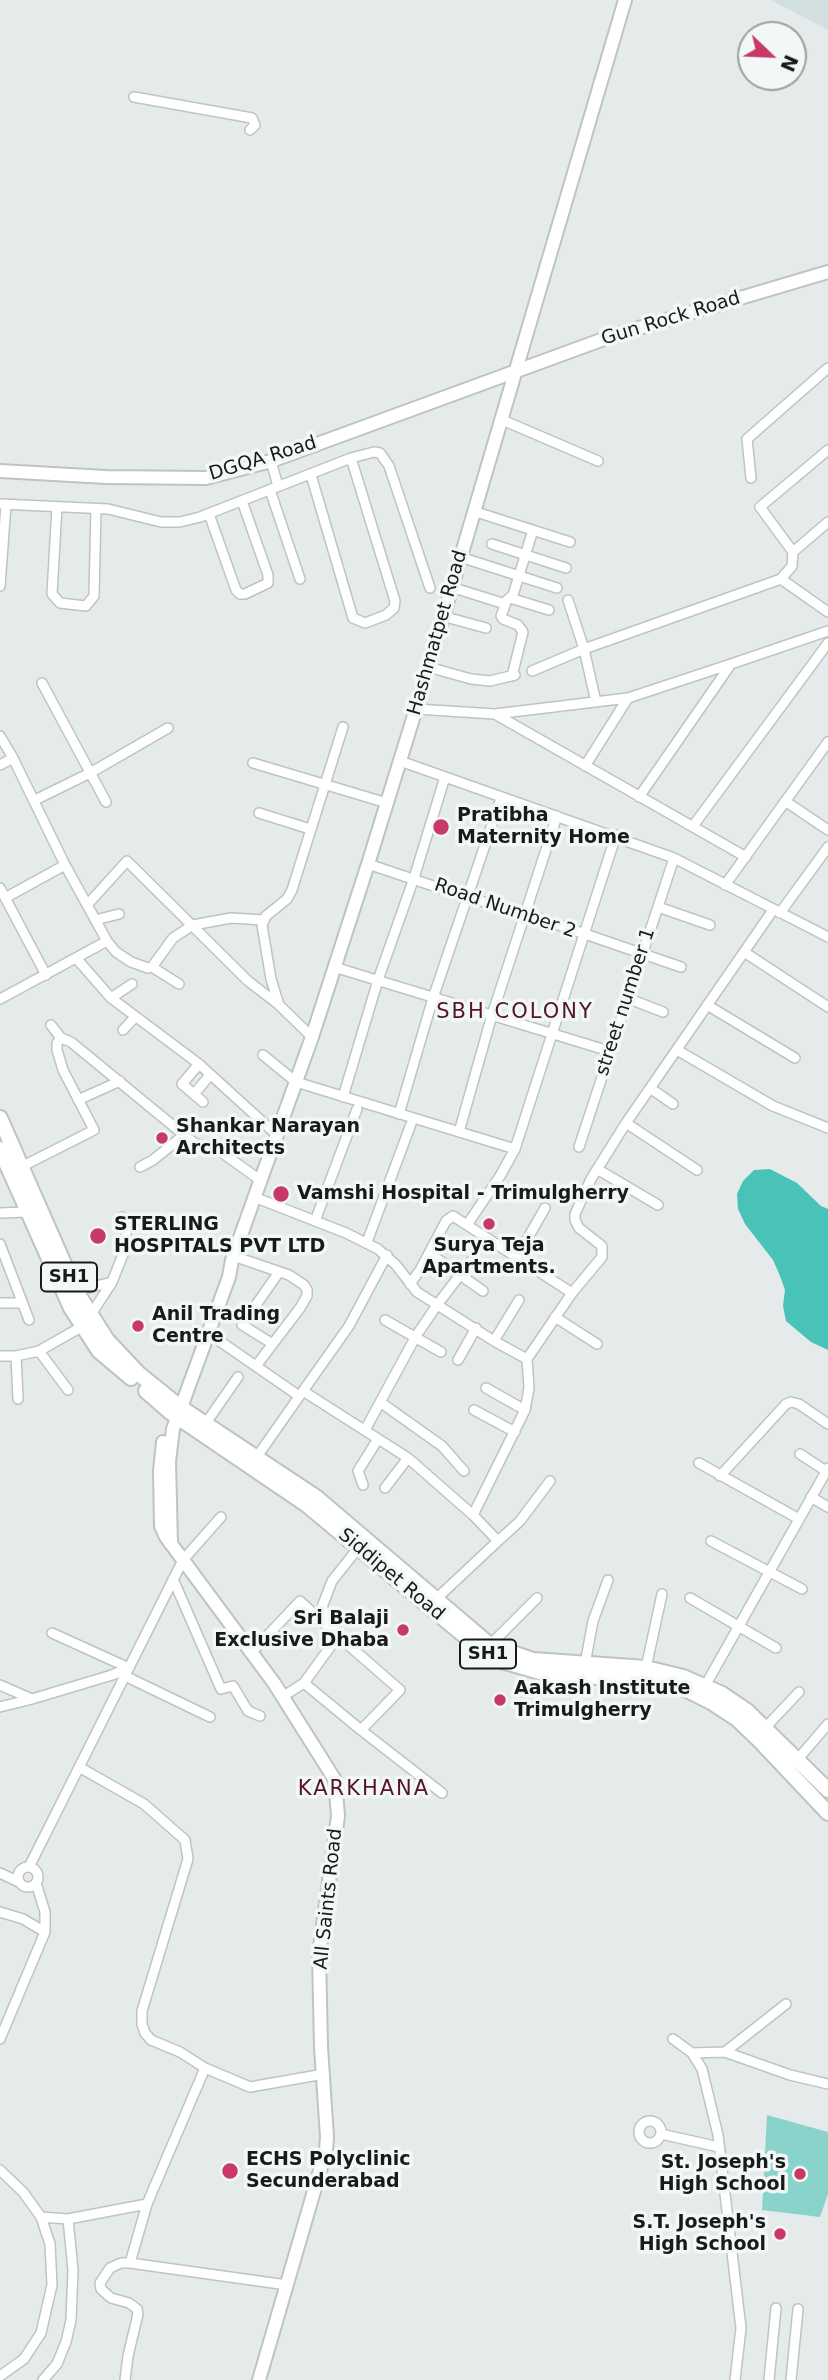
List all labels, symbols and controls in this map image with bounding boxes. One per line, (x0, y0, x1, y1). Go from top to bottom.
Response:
north arrow (737, 21, 807, 91)
text: N (776, 52, 803, 75)
street label: Gun Rock Road (599, 287, 743, 351)
street label: DGQA Road (207, 432, 319, 486)
street label: Hashmatpet Road (404, 548, 472, 718)
place label: Pratibha Maternity Home (457, 805, 630, 849)
marker: Pratibha Maternity Home (431, 817, 451, 837)
street label: Road Number 2 (431, 874, 579, 944)
street label: street number 1 (591, 925, 661, 1079)
district label: SBH COLONY (438, 1000, 592, 1026)
place label: Shankar Narayan Architects (176, 1116, 360, 1160)
marker: Shankar Narayan Architects (154, 1130, 170, 1146)
place label: Vamshi Hospital - Trimulgherry (297, 1183, 629, 1205)
marker: Vamshi Hospital - Trimulgherry (271, 1184, 291, 1204)
place label: STERLING HOSPITALS PVT LTD (114, 1214, 325, 1258)
marker: Surya Teja Apartments. (481, 1216, 497, 1232)
marker: STERLING HOSPITALS PVT LTD (88, 1226, 108, 1246)
place label: Surya Teja Apartments. (422, 1235, 556, 1279)
road number: SH1 (41, 1262, 97, 1292)
place label: Anil Trading Centre (152, 1304, 280, 1348)
marker: Anil Trading Centre (130, 1318, 146, 1334)
street label: Siddipet Road (333, 1524, 449, 1626)
place label: Sri Balaji Exclusive Dhaba (214, 1608, 389, 1652)
marker: Sri Balaji Exclusive Dhaba (395, 1622, 411, 1638)
road number: SH1 (460, 1639, 516, 1668)
place label: Aakash Institute Trimulgherry (514, 1678, 691, 1722)
marker: Aakash Institute Trimulgherry (492, 1692, 508, 1708)
district label: KARKHANA (299, 1777, 429, 1803)
street label: All Saints Road (310, 1827, 348, 1971)
place label: ECHS Polyclinic Secunderabad (246, 2149, 411, 2193)
place label: St. Joseph's High School (659, 2152, 786, 2196)
marker: ECHS Polyclinic Secunderabad (220, 2161, 240, 2181)
marker: St. Joseph's High School (792, 2166, 808, 2182)
place label: S.T. Joseph's High School (633, 2212, 766, 2256)
marker: S.T. Joseph's High School (772, 2226, 788, 2242)

